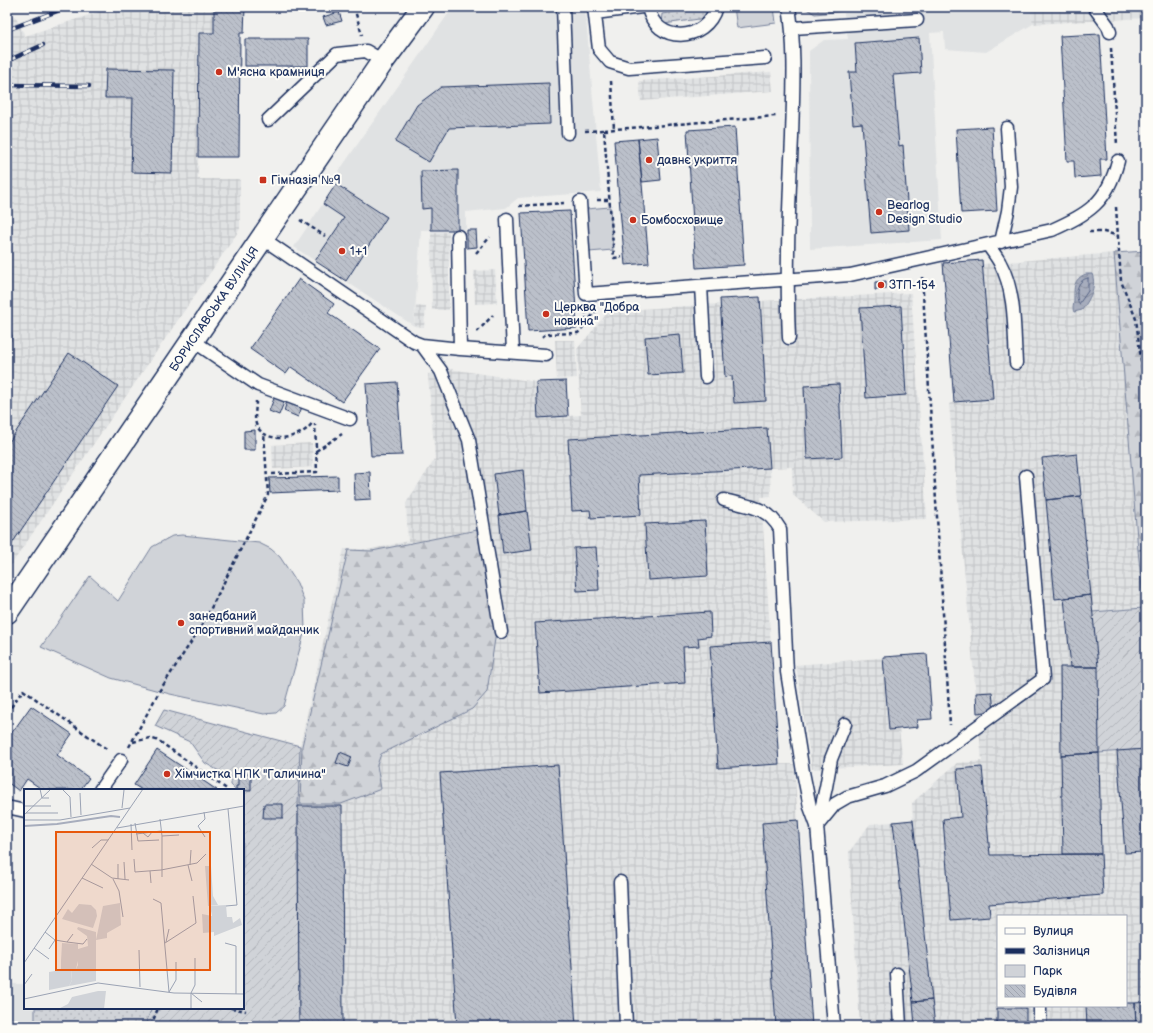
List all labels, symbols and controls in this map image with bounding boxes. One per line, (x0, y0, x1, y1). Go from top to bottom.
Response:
place label: М'ясна крамниця (227, 65, 325, 80)
marker: М'ясна крамниця (214, 67, 224, 77)
place label: давнє укриття (657, 153, 737, 168)
marker: давнє укриття (644, 155, 654, 165)
place label: Гімназія №9 (271, 173, 341, 188)
marker: Гімназія №9 (258, 175, 268, 185)
place label: Bearlog Design Studio (887, 198, 962, 227)
marker: Bearlog Design Studio (874, 207, 884, 217)
place label: Бомбосховище (641, 213, 724, 228)
marker: Бомбосховище (628, 215, 638, 225)
street label: БОРИСЛАВСЬКА ВУЛИЦЯ (166, 243, 262, 374)
place label: 1+1 (350, 244, 367, 259)
marker: 1+1 (337, 246, 347, 256)
place label: ЗТП-154 (889, 278, 936, 293)
marker: ЗТП-154 (876, 280, 886, 290)
place label: Церква "Добра новина" (554, 300, 639, 329)
marker: Церква "Добра новина" (541, 309, 551, 319)
place label: занедбаний спортивний майданчик (189, 609, 320, 638)
marker: занедбаний спортивний майданчик (176, 618, 186, 628)
place label: Хімчистка НПК "Галичина" (175, 767, 326, 782)
marker: Хімчистка НПК "Галичина" (162, 769, 172, 779)
inset map (24, 789, 244, 1009)
legend (997, 915, 1127, 1007)
text: Вулиця (1033, 924, 1074, 939)
text: Залізниця (1033, 944, 1090, 959)
text: Парк (1033, 964, 1063, 979)
text: Будівля (1033, 984, 1077, 999)

